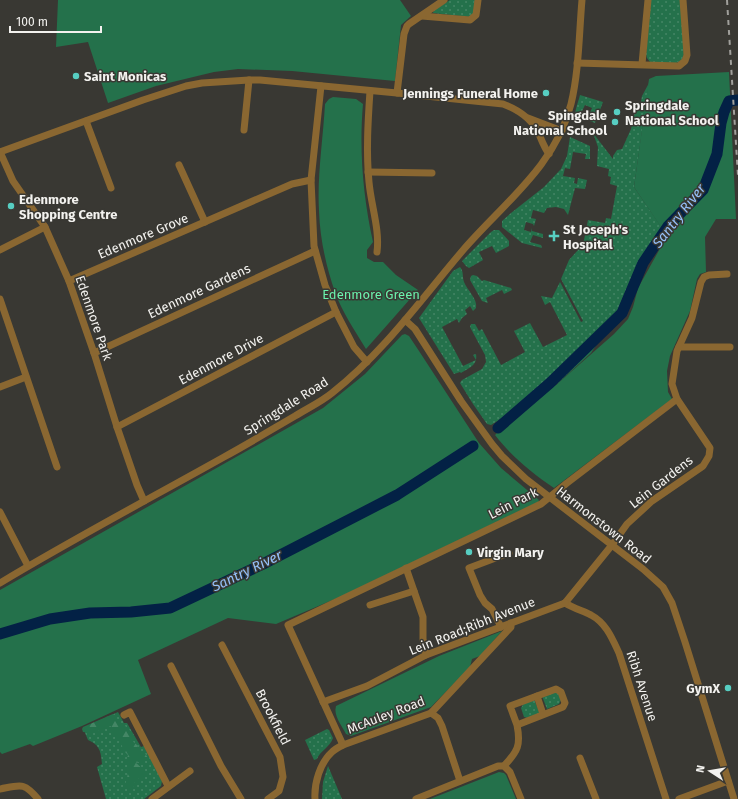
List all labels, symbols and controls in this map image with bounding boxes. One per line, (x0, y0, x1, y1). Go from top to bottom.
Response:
scale bar (10, 8, 101, 34)
text: 100 m (16, 15, 48, 29)
place label: Saint Monicas (84, 69, 167, 84)
marker: Saint Monicas (71, 71, 81, 81)
place label: Jennings Funeral Home (402, 86, 538, 101)
marker: Jennings Funeral Home (541, 88, 551, 98)
place label: Springdale National School (625, 98, 719, 128)
marker: Springdale National School (612, 107, 622, 117)
place label: Spingdale National School (513, 108, 607, 138)
marker: Spingdale National School (610, 117, 620, 127)
water label: Santry River (648, 180, 709, 252)
place label: Edenmore Shopping Centre (19, 192, 117, 222)
marker: Edenmore Shopping Centre (6, 201, 16, 211)
street label: Edenmore Grove (95, 210, 191, 262)
place label: St Joseph's Hospital (563, 222, 629, 252)
marker: St Joseph's Hospital (548, 230, 560, 242)
street label: Edenmore Gardens (145, 261, 253, 321)
street label: Edenmore Park (72, 274, 116, 363)
park label: Edenmore Green (322, 287, 420, 302)
street label: Edenmore Drive (176, 330, 266, 388)
street label: Springdale Road (241, 374, 331, 438)
street label: Lein Gardens (626, 453, 696, 511)
street label: Harmonstown Road (554, 483, 654, 567)
street label: Lein Park (486, 484, 541, 522)
place label: Virgin Mary (476, 545, 544, 560)
water label: Santry River (208, 546, 285, 596)
marker: Virgin Mary (464, 547, 474, 557)
street label: Lein Road;Ribh Avenue (407, 594, 537, 658)
street label: Ribh Avenue (624, 649, 660, 723)
place label: GymX (686, 681, 720, 696)
marker: GymX (723, 683, 733, 693)
street label: Brookfield (253, 687, 293, 747)
street label: McAuley Road (345, 693, 427, 737)
north arrow (690, 751, 730, 791)
text: N (694, 764, 708, 774)

